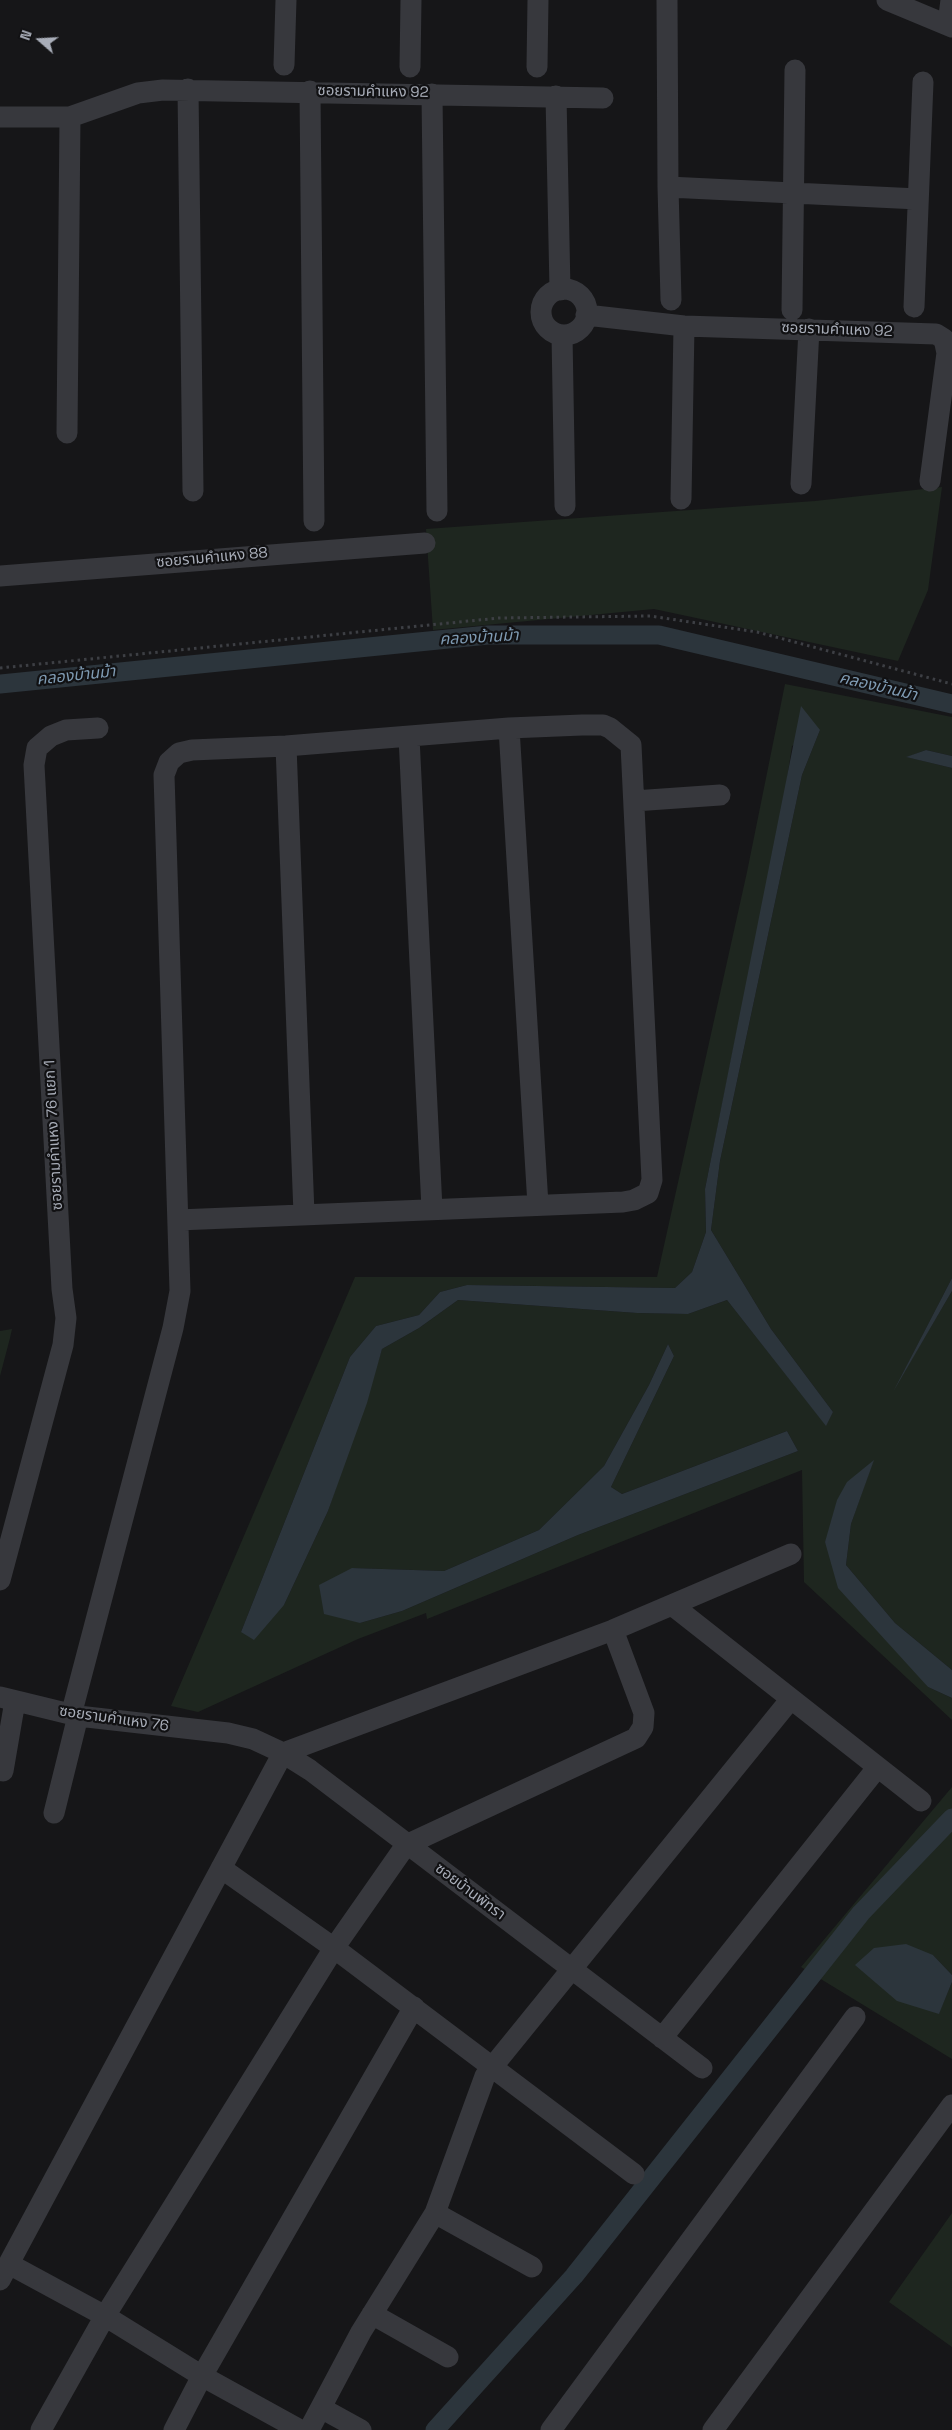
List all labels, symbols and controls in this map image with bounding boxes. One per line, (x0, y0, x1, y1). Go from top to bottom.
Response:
north arrow (15, 15, 65, 65)
text: N (16, 28, 36, 42)
street label: ซอยรามคําแหง 92 (317, 82, 429, 102)
street label: ซอยรามคําแหง 92 (781, 319, 893, 341)
street label: ซอยรามคำแหง 88 (156, 544, 268, 572)
water label: คลองบ้านม้า (439, 626, 519, 650)
water label: คลองบ้านม้า (36, 662, 116, 690)
water label: คลองบ้านม้า (837, 669, 919, 705)
street label: ซอยรามคำแหง 76 แยก 1 (41, 1059, 67, 1211)
street label: ซอยรามคำแหง 76 (58, 1702, 170, 1736)
street label: ซอยบ้านพัทรา (431, 1860, 509, 1924)

